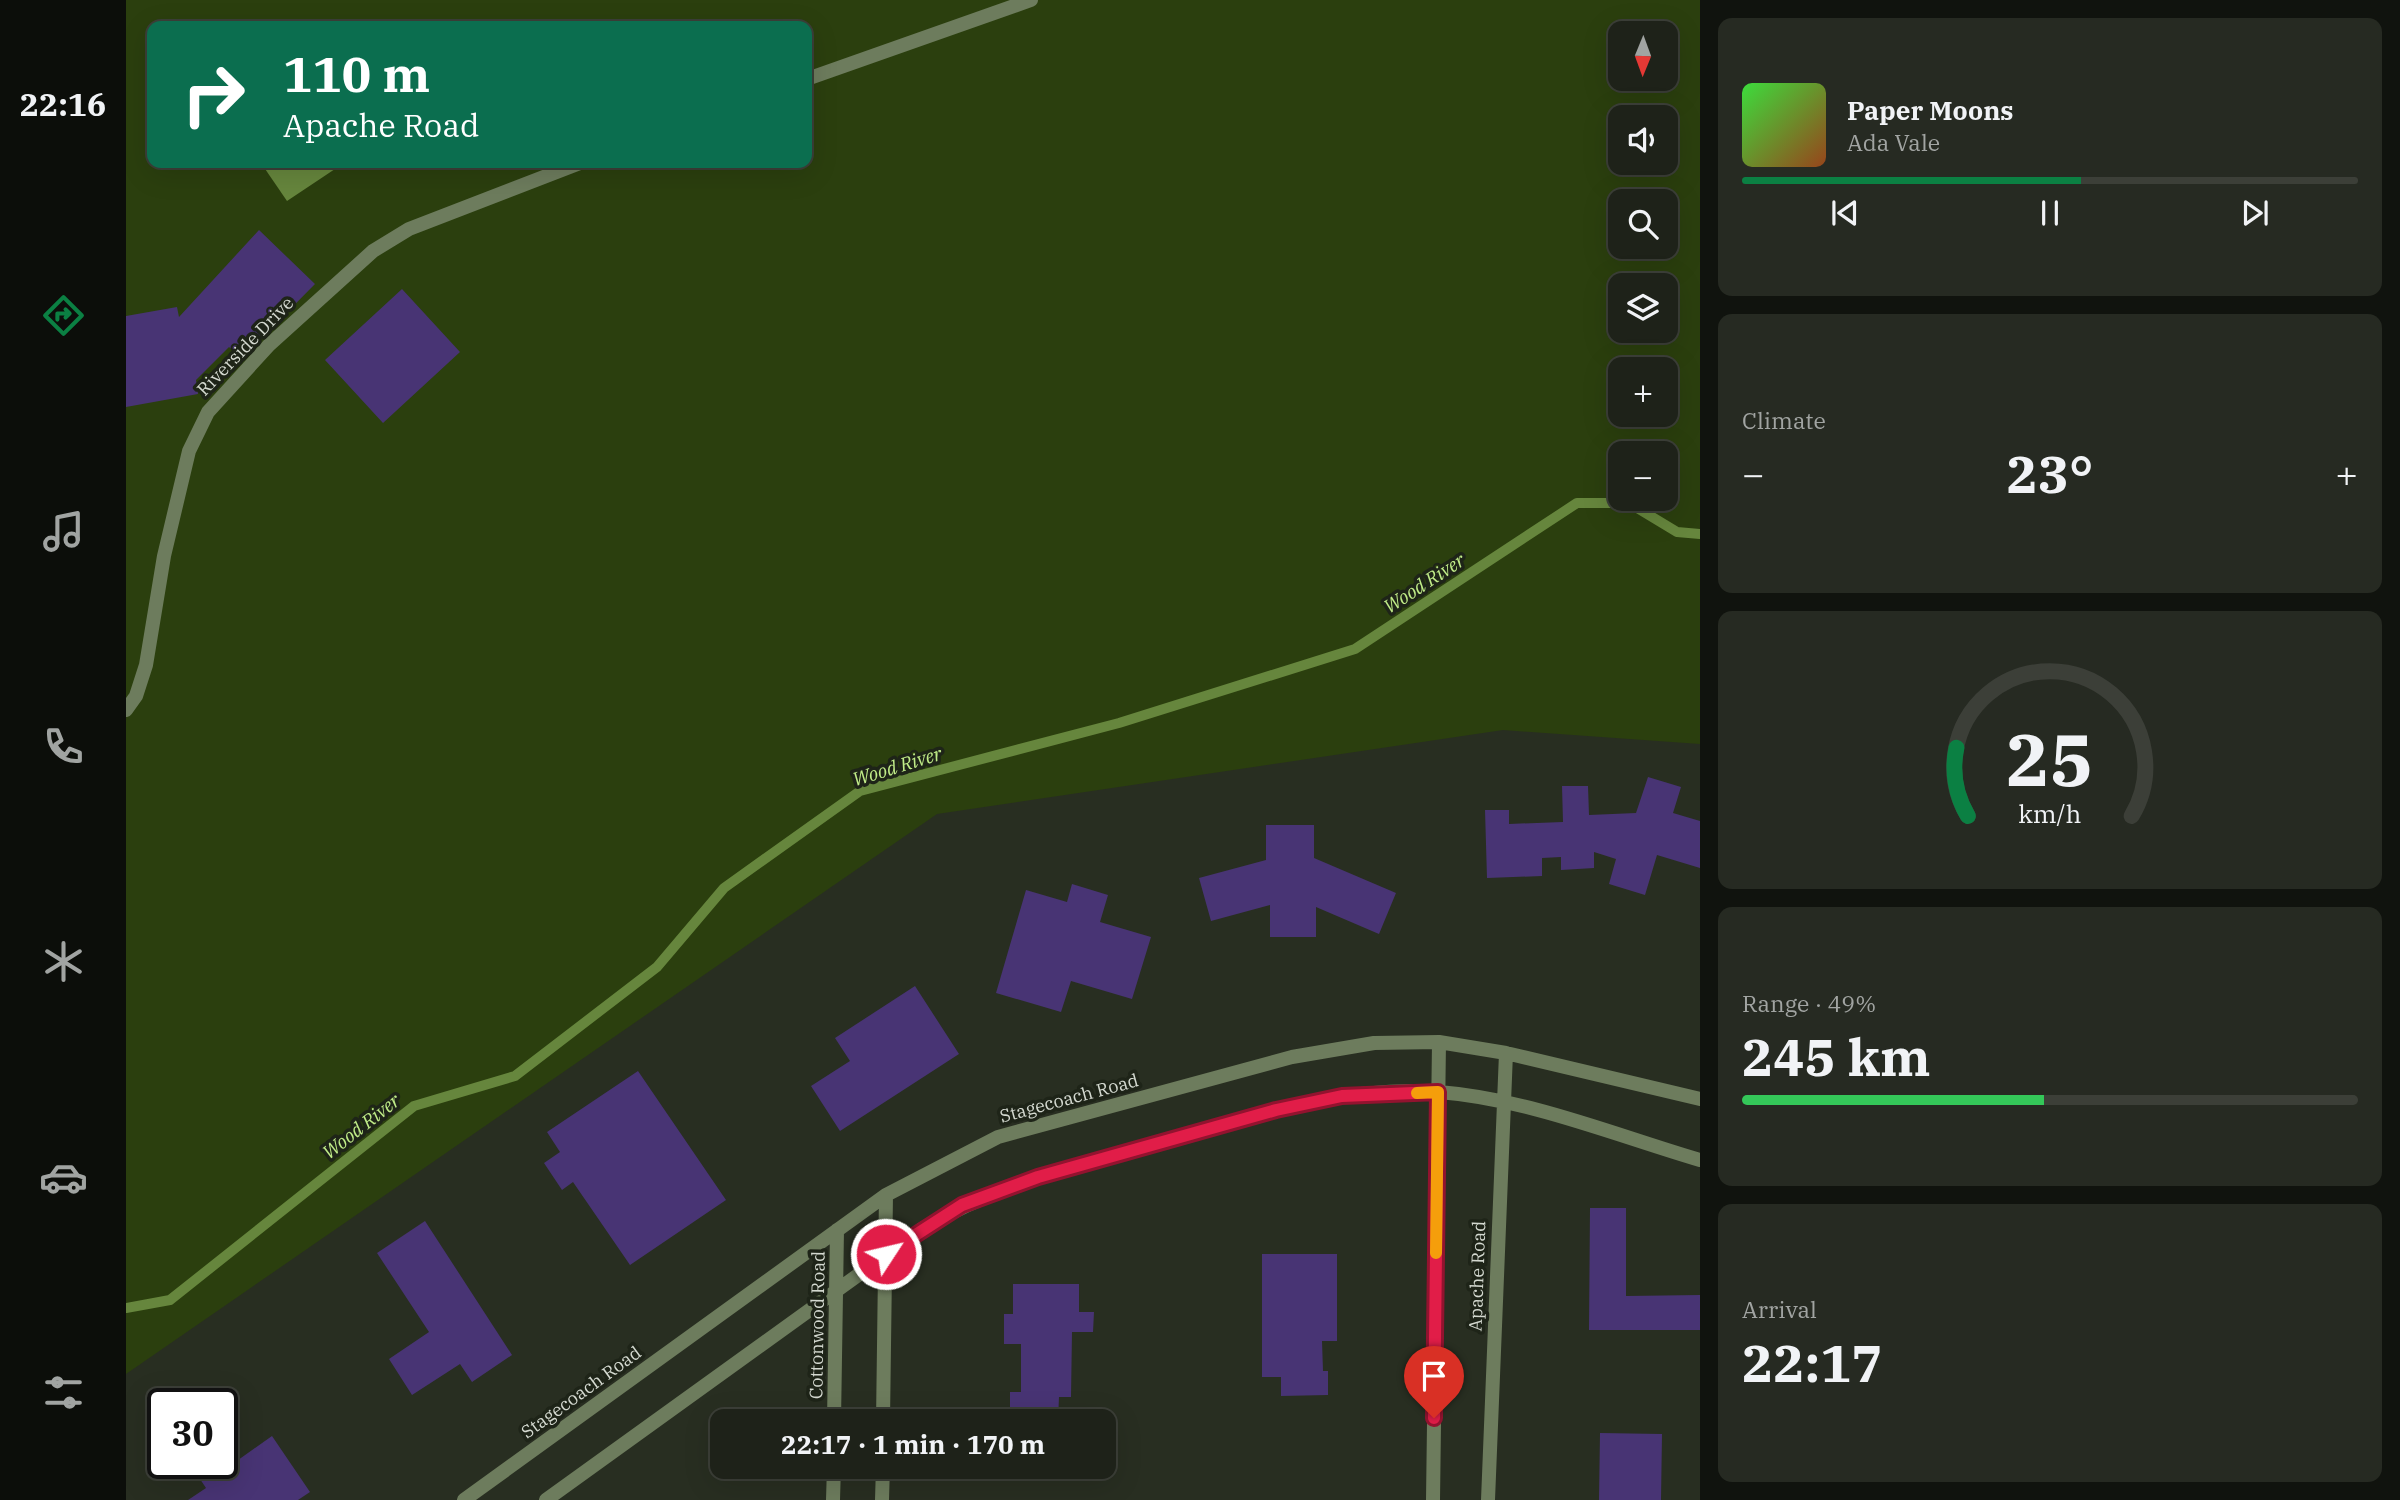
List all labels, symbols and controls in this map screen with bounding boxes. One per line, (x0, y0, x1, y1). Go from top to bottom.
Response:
north arrow (1608, 21, 1678, 91)
map controls (1608, 21, 1678, 511)
text: 110 m (283, 42, 430, 105)
icon: right (168, 49, 259, 140)
text: 22:16 (20, 83, 106, 125)
text: Paper Moons (1847, 93, 2014, 127)
text: Apache Road (283, 104, 479, 146)
button: sound (1608, 105, 1678, 175)
text: Ada Vale (1847, 127, 1940, 157)
button: search (1608, 189, 1678, 259)
icon: previous (1826, 194, 1864, 232)
icon: pause (2031, 194, 2069, 232)
icon: next (2236, 194, 2274, 232)
button: layers (1608, 273, 1678, 343)
icon: directions (39, 291, 88, 340)
street label: Riverside Drive (192, 291, 298, 401)
button: + (1608, 357, 1678, 427)
text: Climate (1742, 405, 1826, 435)
text: 23° (2007, 440, 2093, 507)
button: − (1608, 441, 1678, 511)
text: − (1742, 449, 1765, 498)
text: + (2335, 449, 2358, 498)
icon: music (39, 507, 88, 556)
water label: Wood River (1379, 547, 1470, 618)
text: 25 (2006, 711, 2094, 806)
icon: phone (39, 722, 88, 771)
water label: Wood River (849, 741, 945, 791)
text: km/h (2018, 797, 2082, 830)
icon: climate (39, 937, 88, 986)
text: Range · 49% (1742, 988, 1876, 1018)
text: 245 km (1742, 1023, 1931, 1090)
street label: Stagecoach Road (997, 1068, 1141, 1128)
water label: Wood River (317, 1088, 405, 1164)
icon: car (39, 1153, 88, 1202)
position arrow (849, 1217, 923, 1291)
street label: Apache Road (1464, 1220, 1490, 1332)
street label: Cottonwood Road (804, 1251, 830, 1399)
text: Arrival (1742, 1294, 1817, 1324)
text: 22:17 (1742, 1329, 1883, 1396)
street label: Stagecoach Road (516, 1341, 646, 1443)
pin (1404, 1346, 1464, 1418)
icon: arrive (1415, 1357, 1453, 1395)
icon: filters (39, 1368, 88, 1417)
speed limit sign: 30 (147, 1388, 238, 1479)
text: 22:17 · 1 min · 170 m (781, 1427, 1045, 1461)

